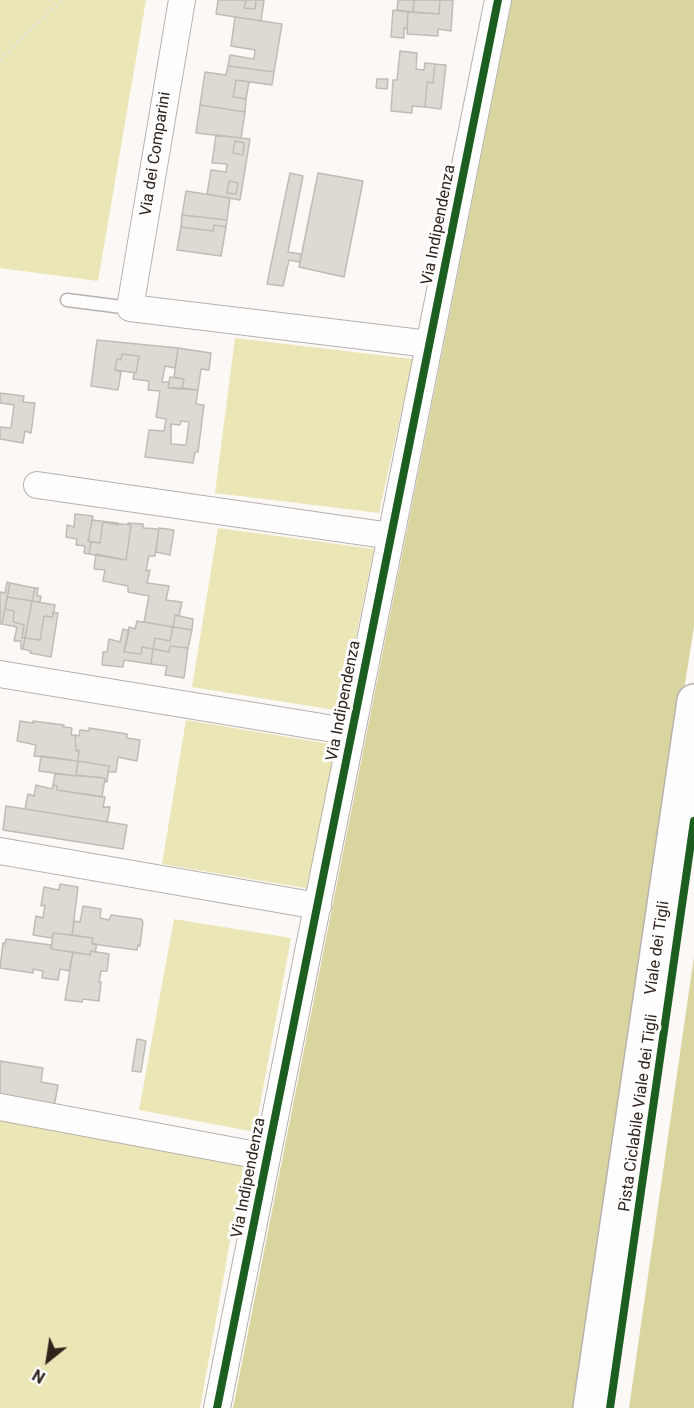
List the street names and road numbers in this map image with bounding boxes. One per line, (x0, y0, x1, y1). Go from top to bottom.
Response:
street label: Via dei Comparini (137, 91, 175, 217)
street label: Via Indipendenza (418, 163, 460, 287)
street label: Via Indipendenza (323, 639, 365, 763)
street label: Viale dei Tigli (642, 900, 674, 996)
street label: Pista Ciclabile Viale dei Tigli (616, 1013, 662, 1213)
street label: Via Indipendenza (228, 1116, 270, 1240)

